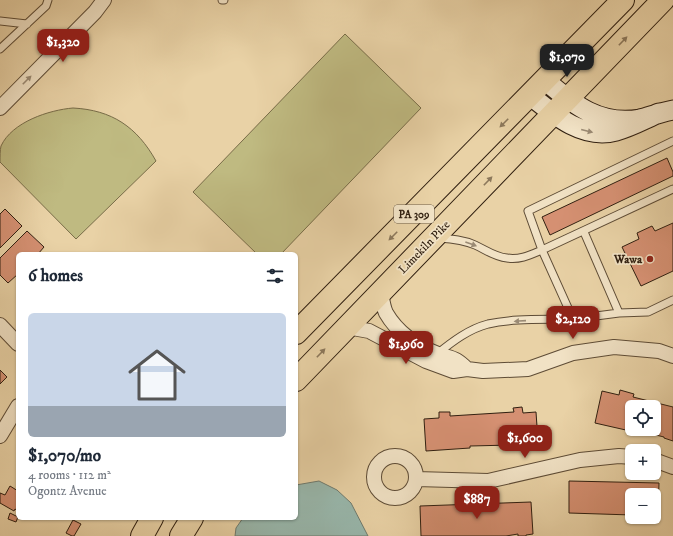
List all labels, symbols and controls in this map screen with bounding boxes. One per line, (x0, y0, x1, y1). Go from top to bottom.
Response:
pin: $1,320 (30, 29, 96, 63)
text: $1,320 (46, 34, 80, 50)
one-way arrow (619, 36, 628, 46)
pin: $1,070 (534, 44, 600, 78)
text: $1,070 (549, 49, 585, 65)
one-way arrow (22, 75, 32, 85)
one-way arrow (499, 118, 509, 128)
one-way arrow (581, 128, 593, 134)
one-way arrow (483, 176, 492, 185)
road number: PA 309 (394, 205, 434, 223)
street label: Limekiln Pike (395, 218, 453, 277)
one-way arrow (388, 231, 397, 241)
one-way arrow (466, 241, 478, 247)
place label: Wawa (613, 252, 643, 267)
marker: Wawa (645, 254, 655, 264)
text: 6 homes (28, 265, 83, 287)
icon: filters (264, 265, 286, 287)
pin: $2,120 (540, 306, 606, 340)
text: $2,120 (555, 311, 591, 327)
one-way arrow (514, 318, 526, 325)
pin: $1,960 (373, 331, 439, 365)
text: $1,960 (388, 336, 424, 352)
icon: home (121, 339, 193, 411)
one-way arrow (316, 348, 326, 358)
map controls (625, 400, 661, 524)
button: locate (625, 400, 661, 436)
pin: $1,600 (492, 425, 558, 459)
text: $1,600 (507, 430, 543, 446)
button: + (625, 444, 661, 480)
text: $1,070/mo (28, 445, 101, 467)
text: 4 rooms · 112 m² (28, 467, 111, 483)
text: Ogontz Avenue (28, 483, 107, 499)
pin: $887 (453, 486, 501, 520)
button: − (625, 488, 661, 524)
text: $887 (464, 491, 490, 507)

